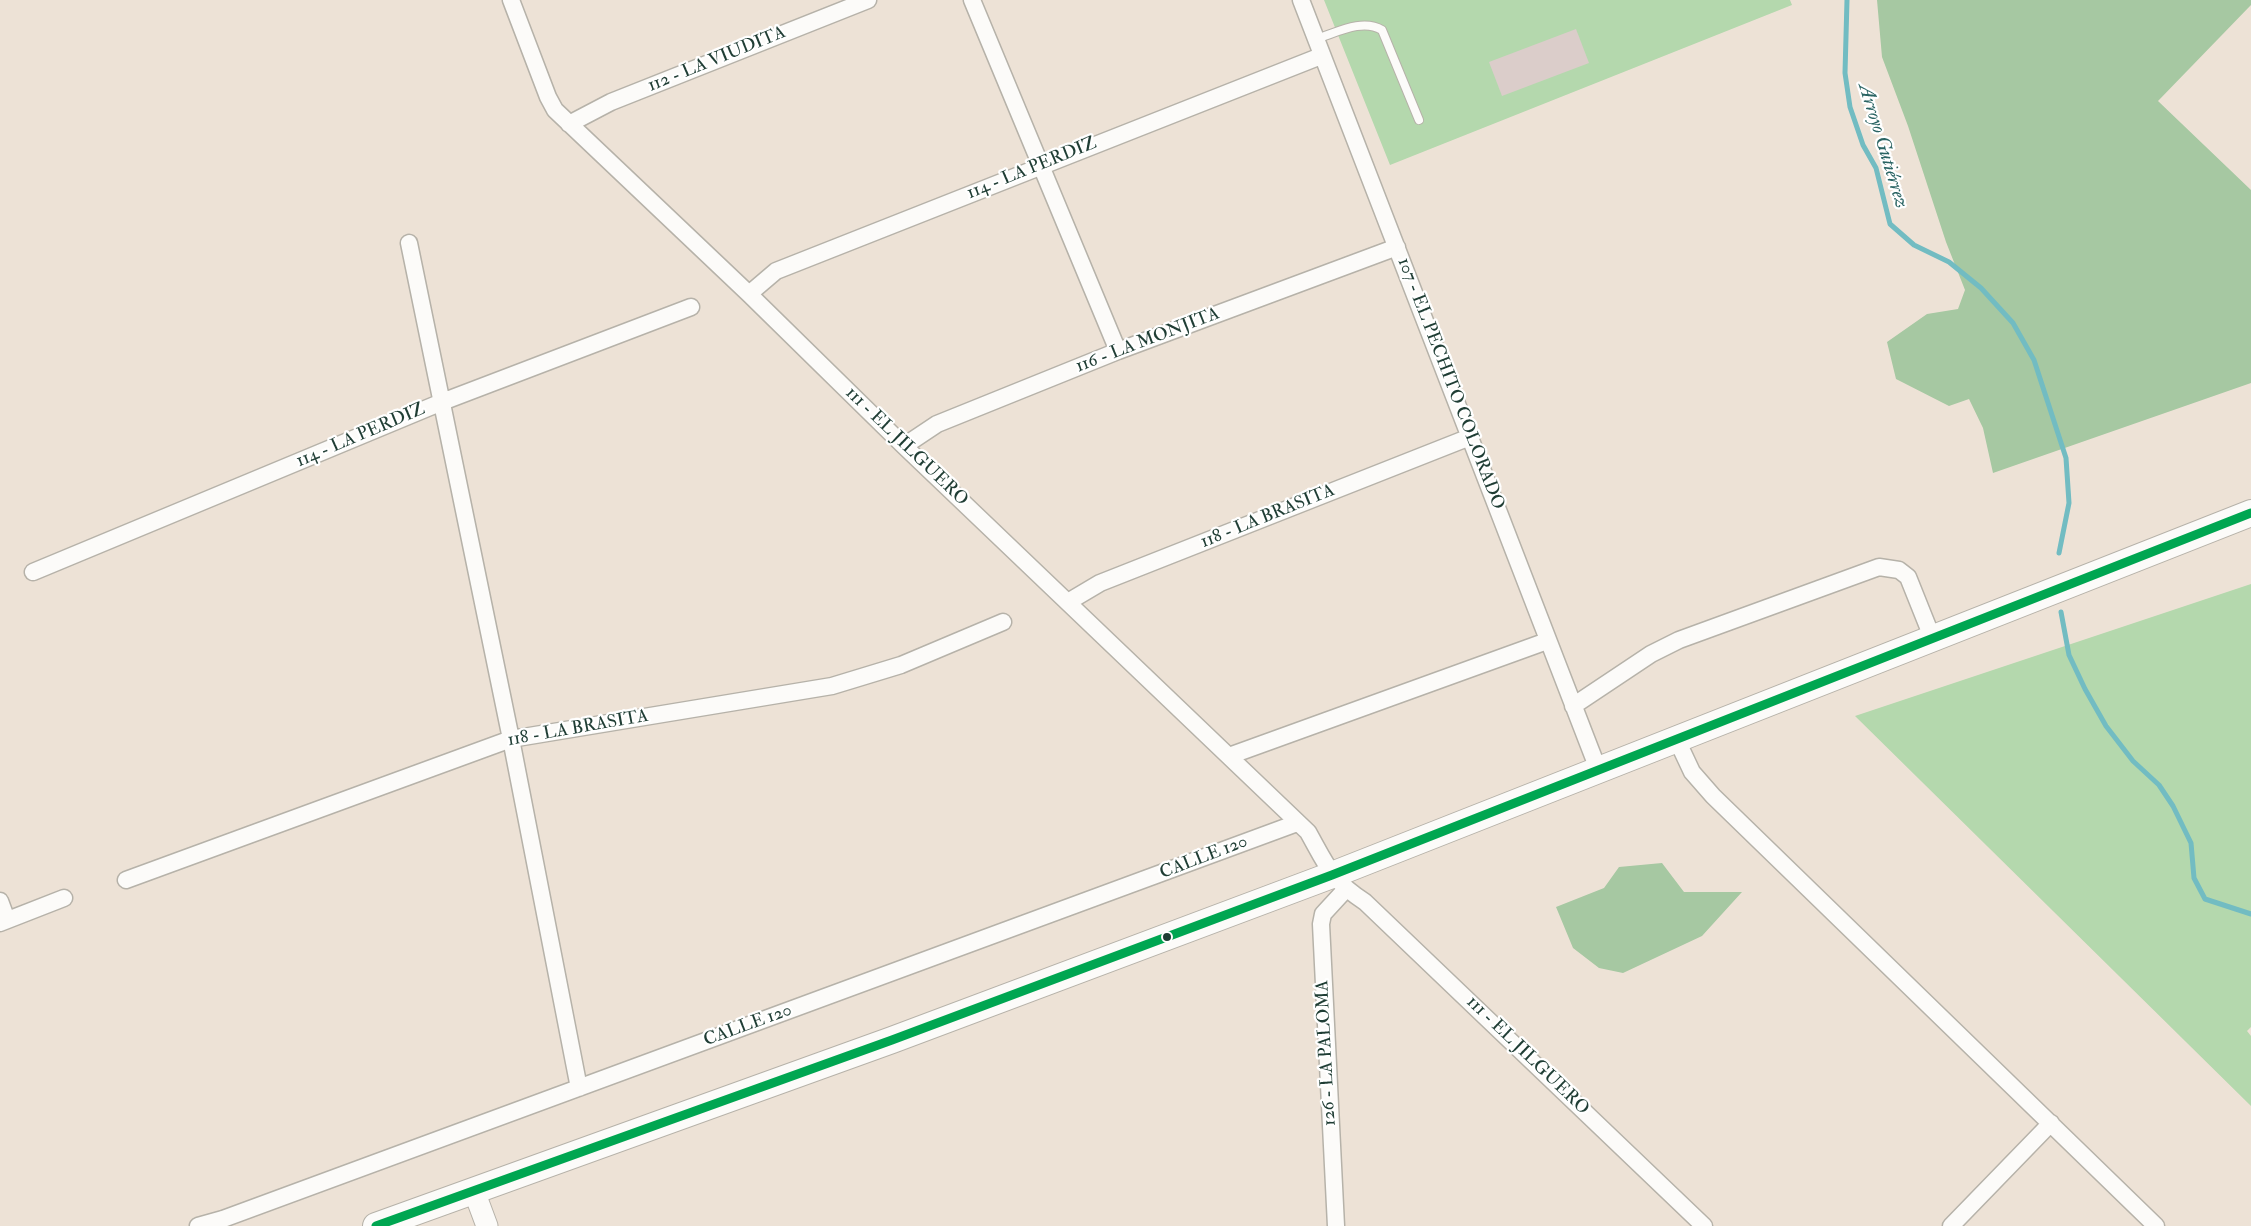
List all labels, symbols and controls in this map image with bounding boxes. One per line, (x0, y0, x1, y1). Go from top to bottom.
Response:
street label: 112 - LA VIUDITA (645, 22, 789, 98)
water label: Arroyo Gutiérrez (1852, 81, 1912, 211)
street label: 114 - LA PERDIZ (964, 133, 1100, 205)
street label: 107 - EL PECHITO COLORADO (1392, 255, 1508, 513)
street label: 116 - LA MONJITA (1073, 304, 1223, 378)
street label: 111 - EL JILGUERO (840, 383, 972, 511)
street label: 114 - LA PERDIZ (293, 399, 429, 473)
street label: 118 - LA BRASITA (1198, 480, 1338, 554)
street label: 118 - LA BRASITA (506, 706, 650, 752)
street label: CALLE 120 (1157, 831, 1251, 885)
unlabelled marker (1161, 931, 1173, 943)
street label: 126 - LA PALOMA (1312, 979, 1342, 1127)
street label: 111 - EL JILGUERO (1461, 992, 1593, 1120)
street label: CALLE 120 (701, 1000, 795, 1052)

